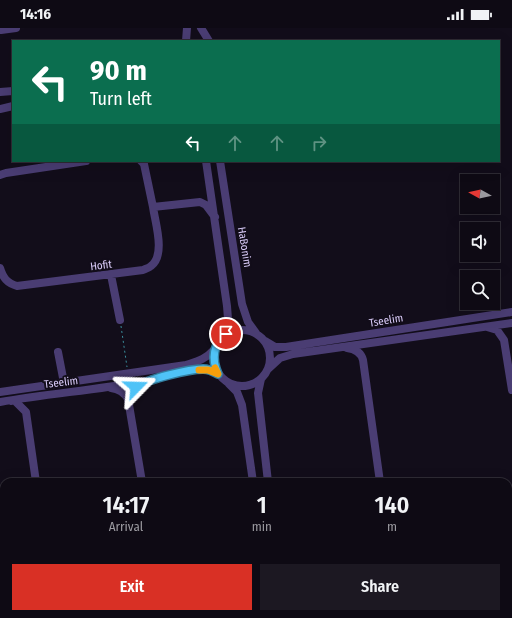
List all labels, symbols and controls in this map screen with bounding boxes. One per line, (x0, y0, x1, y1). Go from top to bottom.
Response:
text: 14:16 (20, 5, 51, 23)
text: 90 m (90, 54, 147, 87)
icon: left (24, 56, 76, 108)
text: Turn left (90, 88, 152, 110)
icon: left (182, 132, 204, 154)
icon: ahead (224, 132, 246, 154)
icon: ahead (266, 132, 288, 154)
icon: right (308, 132, 330, 154)
north arrow (460, 174, 500, 214)
map controls (460, 174, 500, 310)
button: sound (460, 222, 500, 262)
street label: HaBonim (235, 226, 254, 268)
street label: Hofit (89, 258, 113, 273)
button: search (460, 270, 500, 310)
street label: Tseelim (368, 311, 404, 330)
pin (209, 317, 243, 351)
icon: arrive (215, 323, 237, 345)
position arrow (115, 366, 157, 408)
street label: Tseelim (43, 374, 79, 391)
text: 14:17 (102, 491, 149, 519)
text: 1 (257, 491, 267, 519)
text: 140 (374, 491, 410, 519)
text: Arrival (109, 519, 143, 534)
text: min (252, 519, 272, 534)
text: m (387, 519, 397, 534)
button: Exit (12, 564, 252, 610)
button: Share (260, 564, 500, 610)

